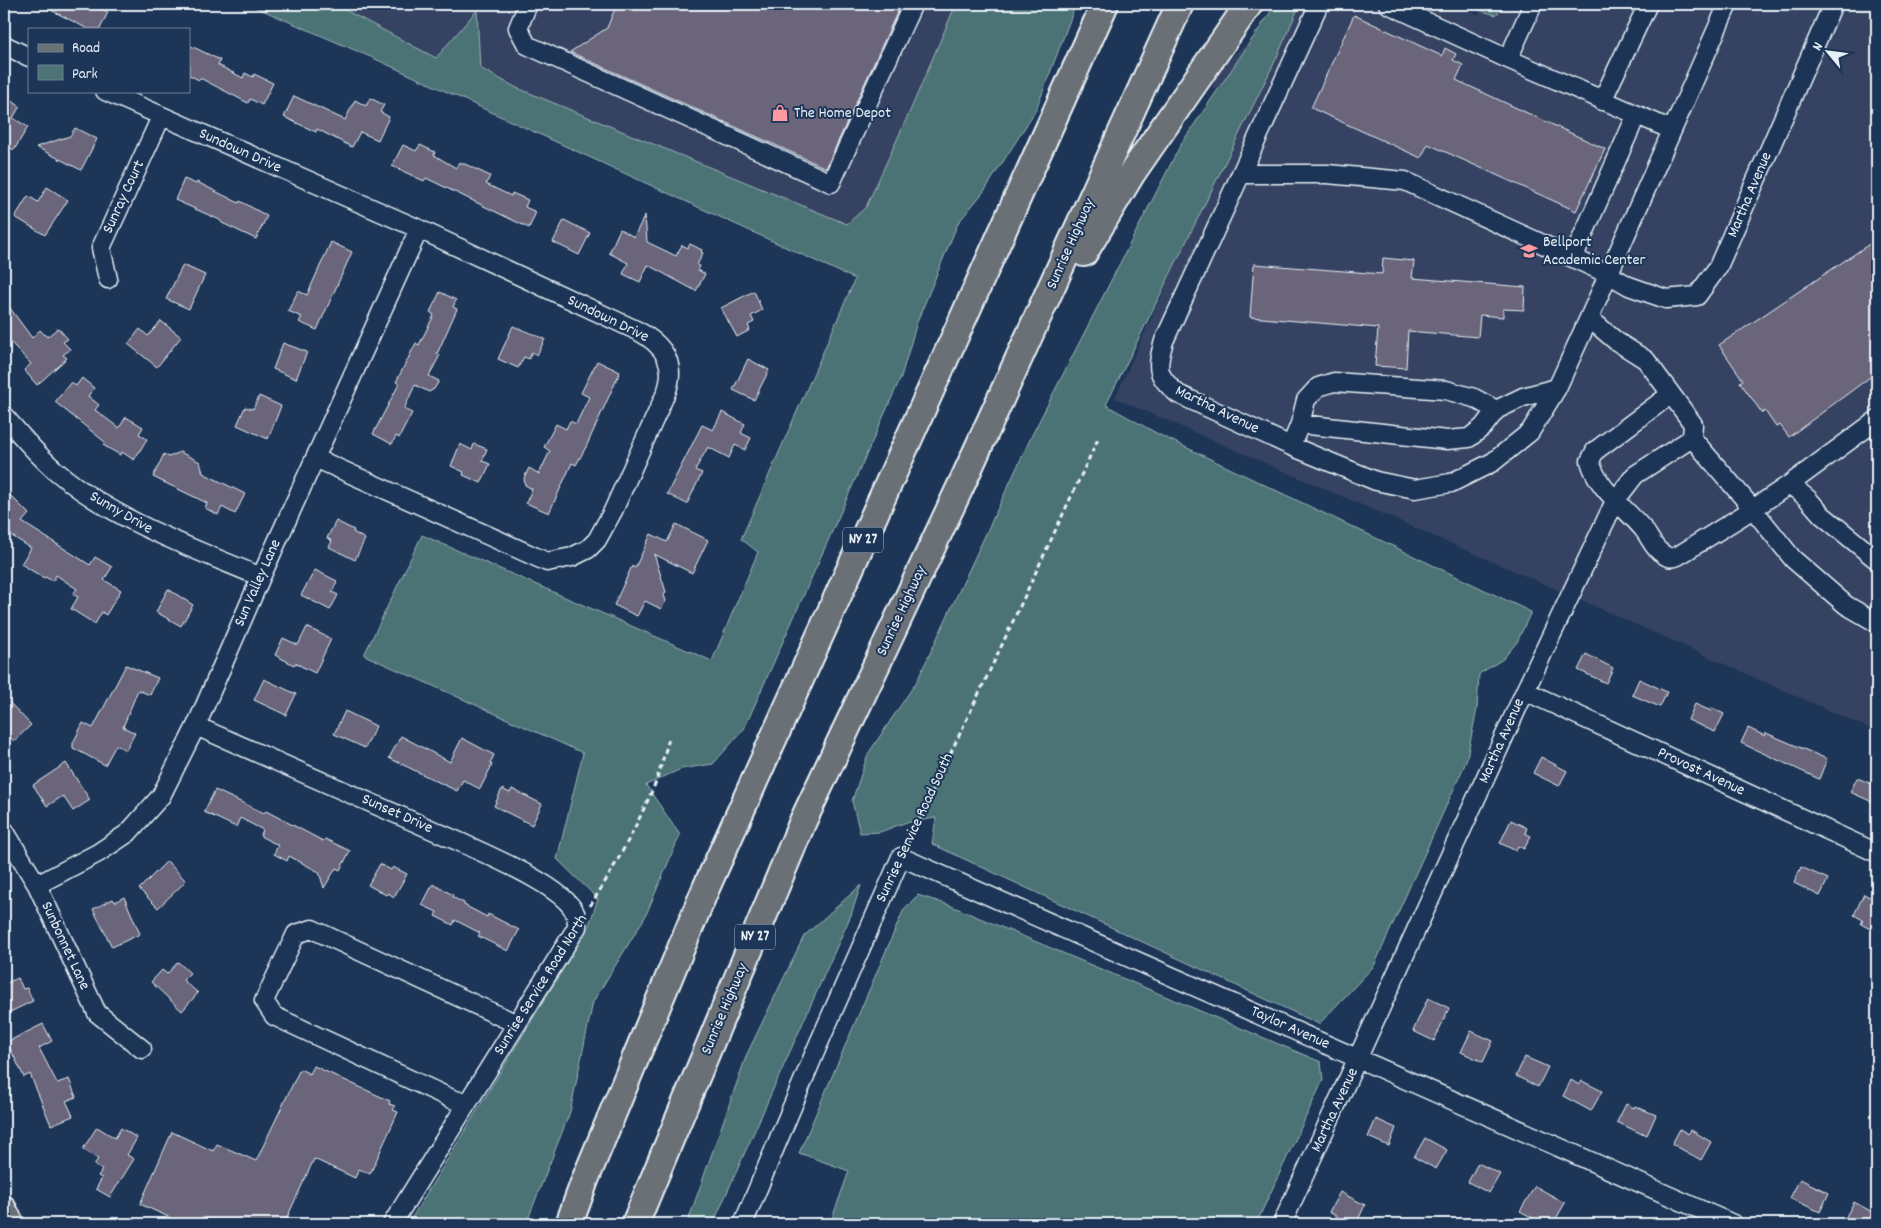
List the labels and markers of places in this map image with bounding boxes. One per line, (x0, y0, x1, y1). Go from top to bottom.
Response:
place label: The Home Depot (794, 102, 891, 125)
shop icon: The Home Depot (770, 103, 790, 123)
place label: Bellport Academic Center (1543, 231, 1646, 272)
school or university icon: Bellport Academic Center (1519, 241, 1539, 261)

